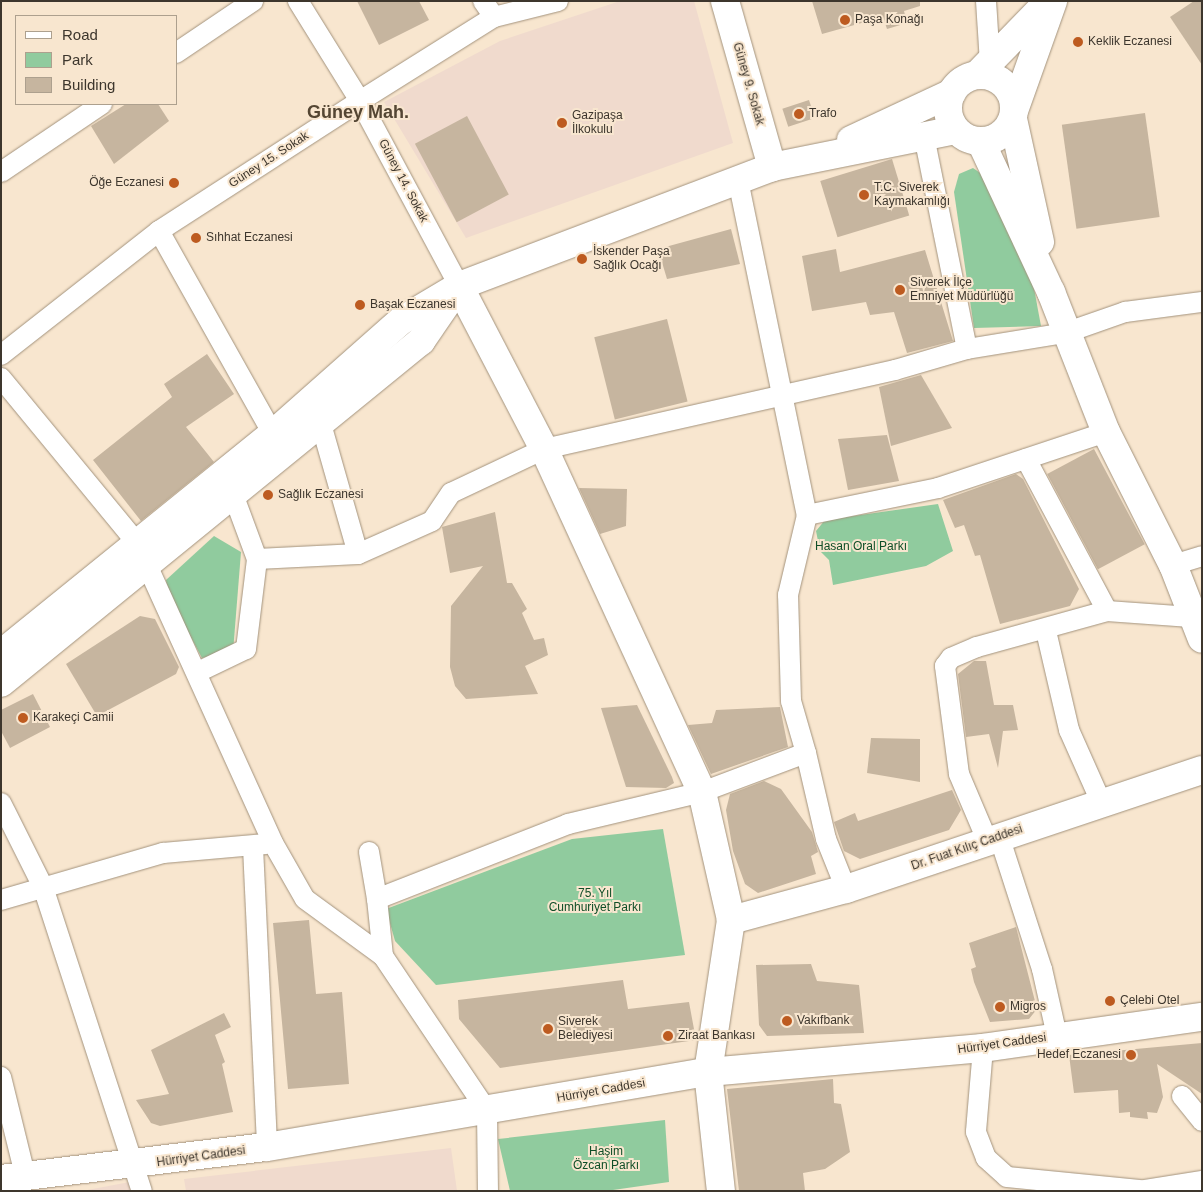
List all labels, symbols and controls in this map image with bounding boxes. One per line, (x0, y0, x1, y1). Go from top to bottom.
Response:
place label: Paşa Konağı (855, 13, 924, 27)
marker: Paşa Konağı (839, 14, 851, 26)
legend (15, 15, 178, 105)
text: Road (62, 26, 98, 43)
place label: Keklik Eczanesi (1088, 35, 1172, 49)
marker: Keklik Eczanesi (1072, 36, 1084, 48)
street label: Güney 9. Sokak (729, 41, 767, 127)
text: Park (62, 51, 93, 68)
text: Building (62, 76, 115, 93)
district label: Güney Mah. (307, 101, 409, 123)
place label: Trafo (809, 107, 837, 121)
marker: Trafo (793, 108, 805, 120)
place label: Gazipaşa İlkokulu (572, 109, 623, 137)
marker: Gazipaşa İlkokulu (556, 117, 568, 129)
street label: Güney 15. Sokak (226, 129, 312, 191)
street label: Güney 14. Sokak (375, 137, 431, 225)
place label: Öğe Eczanesi (89, 176, 164, 190)
marker: Öğe Eczanesi (168, 177, 180, 189)
place label: T.C. Siverek Kaymakamlığı (874, 181, 950, 209)
marker: T.C. Siverek Kaymakamlığı (858, 189, 870, 201)
place label: Sıhhat Eczanesi (206, 231, 293, 245)
marker: Sıhhat Eczanesi (190, 232, 202, 244)
place label: İskender Paşa Sağlık Ocağı (593, 245, 670, 273)
marker: İskender Paşa Sağlık Ocağı (575, 252, 589, 266)
place label: Siverek İlçe Emniyet Müdürlüğü (910, 276, 1013, 304)
marker: Siverek İlçe Emniyet Müdürlüğü (894, 284, 906, 296)
place label: Başak Eczanesi (370, 298, 455, 312)
marker: Başak Eczanesi (354, 299, 366, 311)
place label: Sağlık Eczanesi (278, 488, 363, 502)
marker: Sağlık Eczanesi (262, 489, 274, 501)
park label: Hasan Oral Parkı (815, 540, 907, 554)
place label: Karakeçi Camii (33, 711, 114, 725)
marker: Karakeçi Camii (17, 712, 29, 724)
street label: Dr. Fuat Kılıç Caddesi (909, 822, 1025, 874)
park label: 75. Yıl Cumhuriyet Parkı (549, 887, 641, 915)
place label: Çelebi Otel (1120, 994, 1179, 1008)
marker: Çelebi Otel (1104, 995, 1116, 1007)
place label: Migros (1010, 1000, 1046, 1014)
marker: Migros (994, 1001, 1006, 1013)
place label: Vakıfbank (797, 1014, 849, 1028)
place label: Siverek Belediyesi (558, 1015, 613, 1043)
marker: Vakıfbank (781, 1015, 793, 1027)
marker: Siverek Belediyesi (542, 1023, 554, 1035)
place label: Ziraat Bankası (678, 1029, 755, 1043)
marker: Ziraat Bankası (662, 1030, 674, 1042)
street label: Hürriyet Caddesi (957, 1031, 1047, 1057)
place label: Hedef Eczanesi (1037, 1048, 1121, 1062)
marker: Hedef Eczanesi (1125, 1049, 1137, 1061)
street label: Hürriyet Caddesi (556, 1076, 646, 1106)
street label: Hürriyet Caddesi (156, 1144, 246, 1170)
park label: Haşim Özcan Parkı (573, 1145, 639, 1173)

